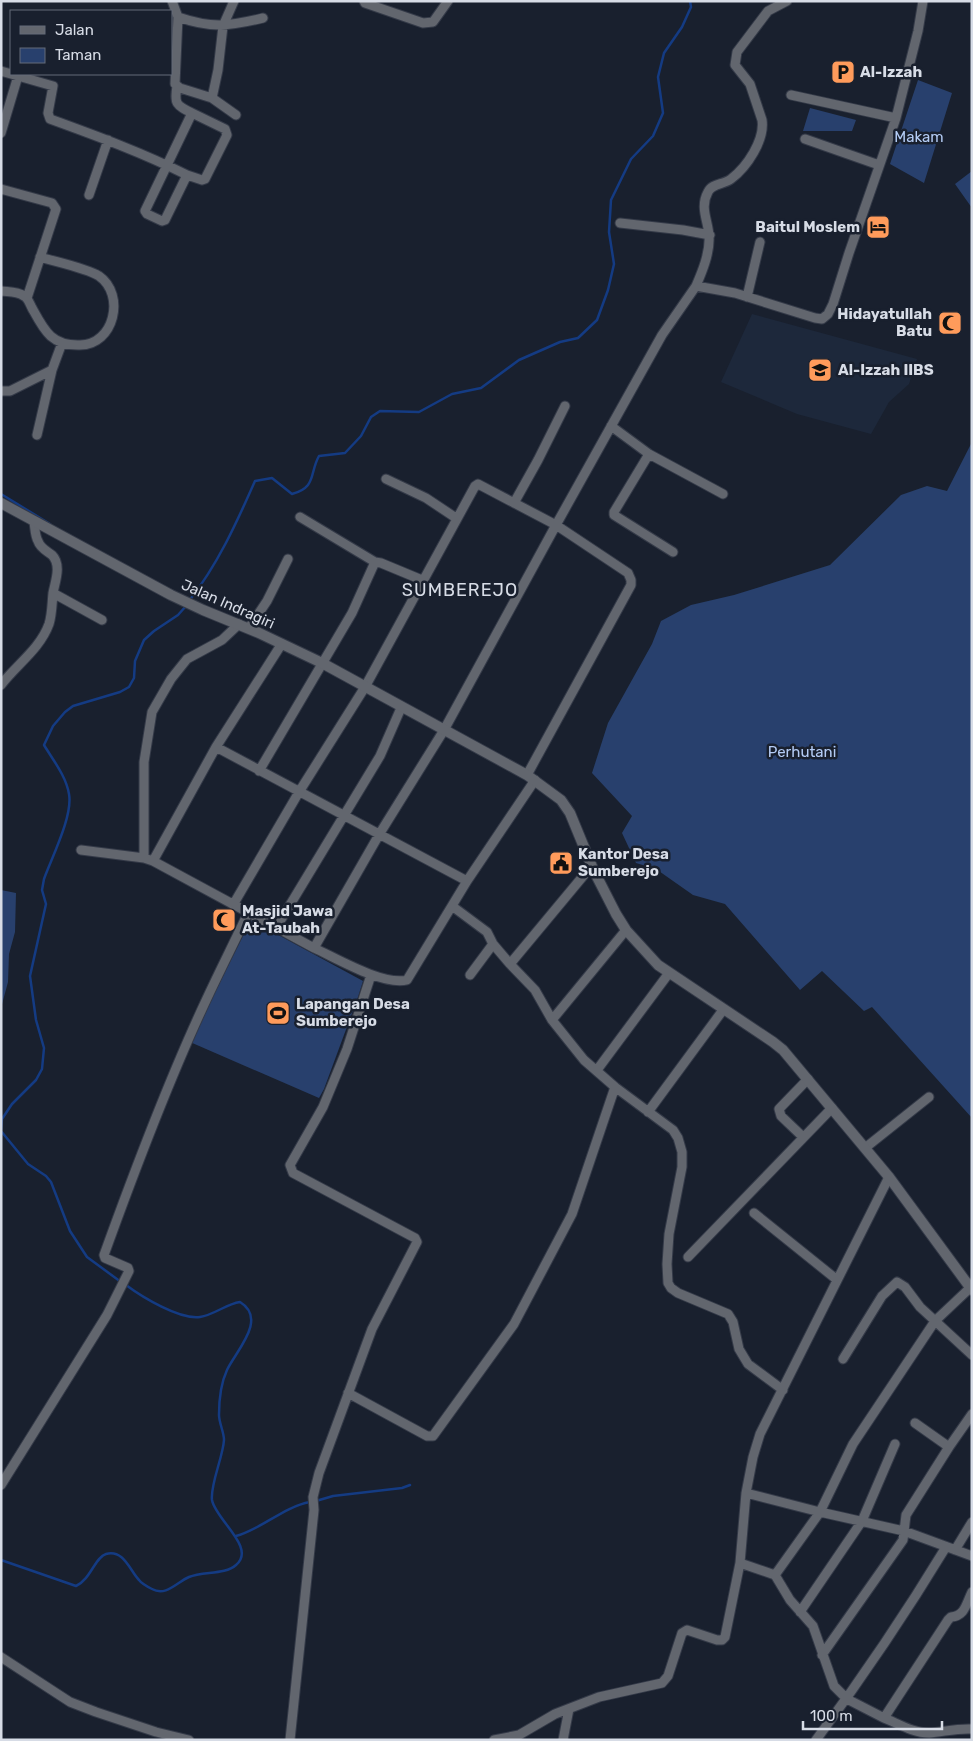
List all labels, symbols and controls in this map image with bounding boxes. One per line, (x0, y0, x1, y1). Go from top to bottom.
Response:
legend (10, 10, 172, 75)
text: Jalan (55, 21, 94, 39)
text: Taman (55, 46, 101, 64)
parking icon: Al-Izzah (830, 59, 856, 85)
place label: Al-Izzah (860, 63, 922, 81)
park label: Makam (894, 128, 944, 146)
hotel icon: Baitul Moslem (865, 214, 891, 240)
place label: Baitul Moslem (755, 218, 860, 236)
place label: Hidayatullah Batu (837, 305, 932, 340)
mosque icon: Hidayatullah Batu (937, 310, 963, 336)
school or university icon: Al-Izzah IIBS (807, 357, 833, 383)
place label: Al-Izzah IIBS (838, 361, 934, 379)
street label: Jalan Indragiri (179, 575, 277, 633)
district label: SUMBEREJO (402, 579, 518, 601)
park label: Perhutani (768, 743, 836, 761)
place label: Kantor Desa Sumberejo (578, 845, 669, 880)
public building icon: Kantor Desa Sumberejo (548, 850, 574, 876)
place label: Masjid Jawa At-Taubah (242, 902, 333, 937)
mosque icon: Masjid Jawa At-Taubah (211, 907, 237, 933)
place label: Lapangan Desa Sumberejo (296, 995, 410, 1030)
sports icon: Lapangan Desa Sumberejo (265, 1000, 291, 1026)
scale bar (803, 1698, 942, 1730)
text: 100 m (810, 1707, 852, 1725)

